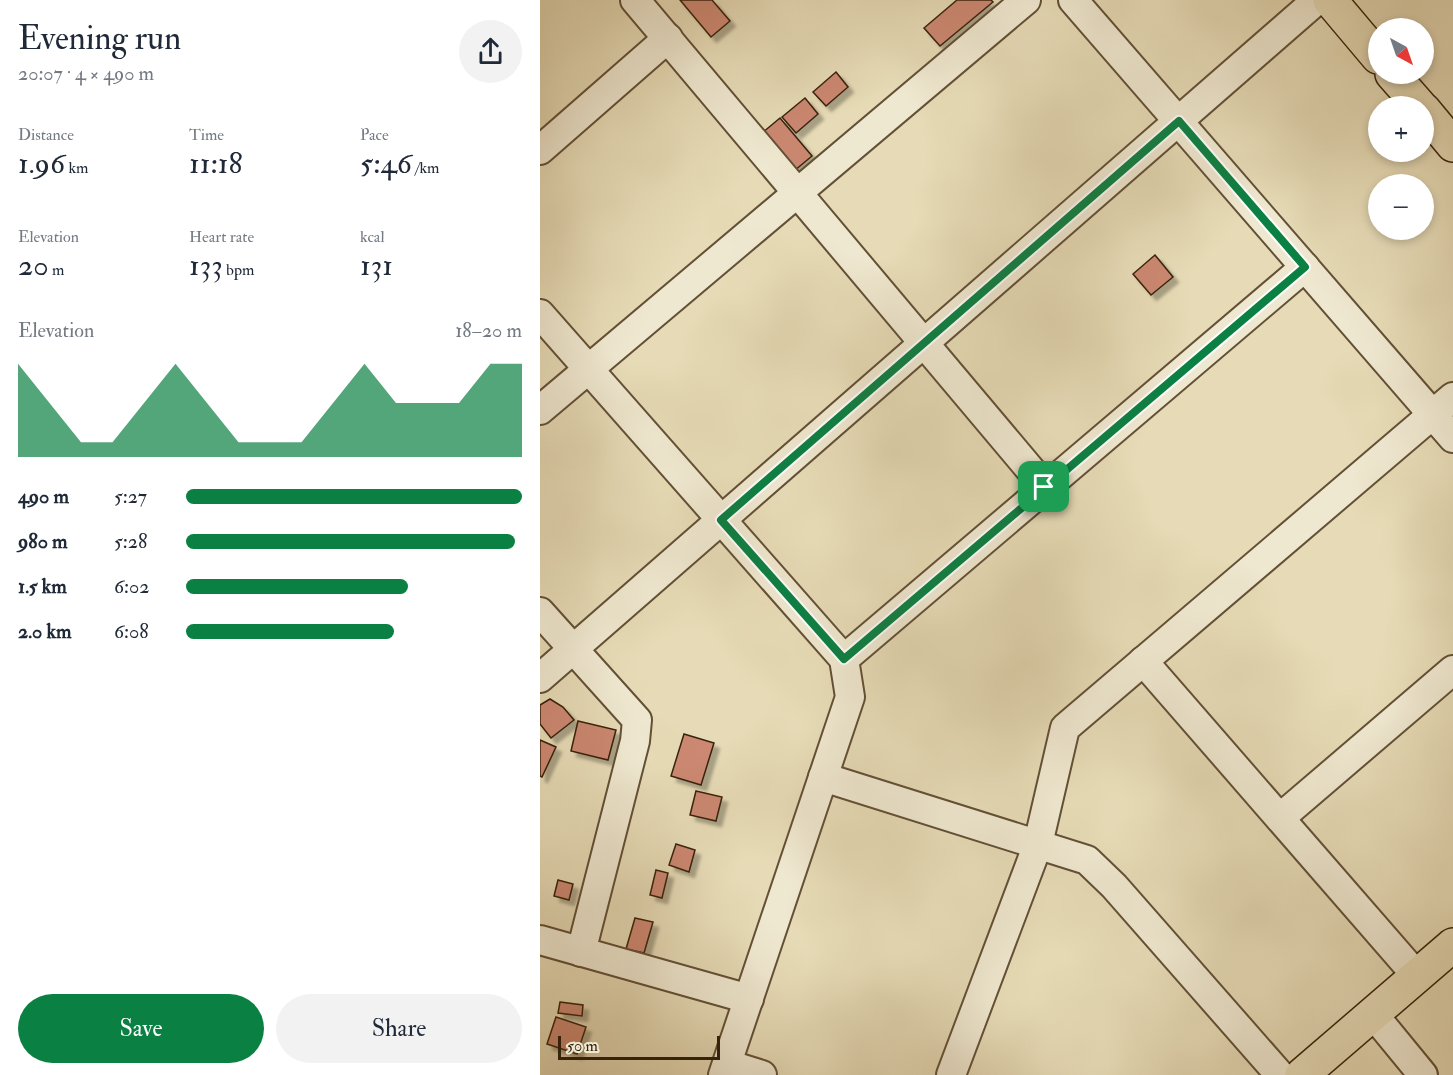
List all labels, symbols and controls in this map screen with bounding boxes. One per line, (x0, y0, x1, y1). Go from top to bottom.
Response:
text: Evening run (18, 18, 181, 59)
north arrow (1368, 18, 1434, 84)
map controls (1368, 18, 1434, 240)
button: share (459, 20, 522, 83)
text: 20:07 · 4 × 490 m (18, 61, 154, 86)
button: + (1368, 96, 1434, 162)
text: Distance (18, 125, 74, 145)
text: Time (189, 125, 224, 145)
text: Pace (360, 125, 389, 145)
text: 1.96 (18, 145, 65, 182)
text: 11:18 (189, 145, 243, 182)
text: 5:46 (360, 145, 412, 182)
text: km (65, 158, 88, 178)
text: /km (412, 158, 439, 178)
button: − (1368, 174, 1434, 240)
text: Elevation (18, 227, 79, 247)
text: Heart rate (189, 227, 254, 247)
text: kcal (360, 227, 385, 247)
text: 20 (18, 247, 49, 284)
text: 133 (189, 247, 223, 284)
text: 131 (360, 247, 393, 284)
text: m (49, 260, 64, 280)
text: bpm (223, 260, 254, 280)
text: Elevation (18, 318, 94, 343)
text: 18–20 m (455, 318, 522, 343)
pin (1018, 461, 1069, 512)
icon: arrive (1027, 470, 1060, 503)
text: 490 m (18, 484, 69, 509)
text: 5:27 (114, 484, 147, 509)
text: 980 m (18, 529, 68, 554)
text: 5:28 (114, 529, 147, 554)
text: 1.5 km (18, 574, 67, 599)
text: 6:02 (114, 574, 149, 599)
text: 2.0 km (18, 619, 72, 644)
text: 6:08 (114, 619, 149, 644)
button: Save (18, 994, 264, 1063)
button: Share (276, 994, 522, 1063)
scale bar (558, 1033, 720, 1060)
text: 50 m (567, 1036, 598, 1056)

